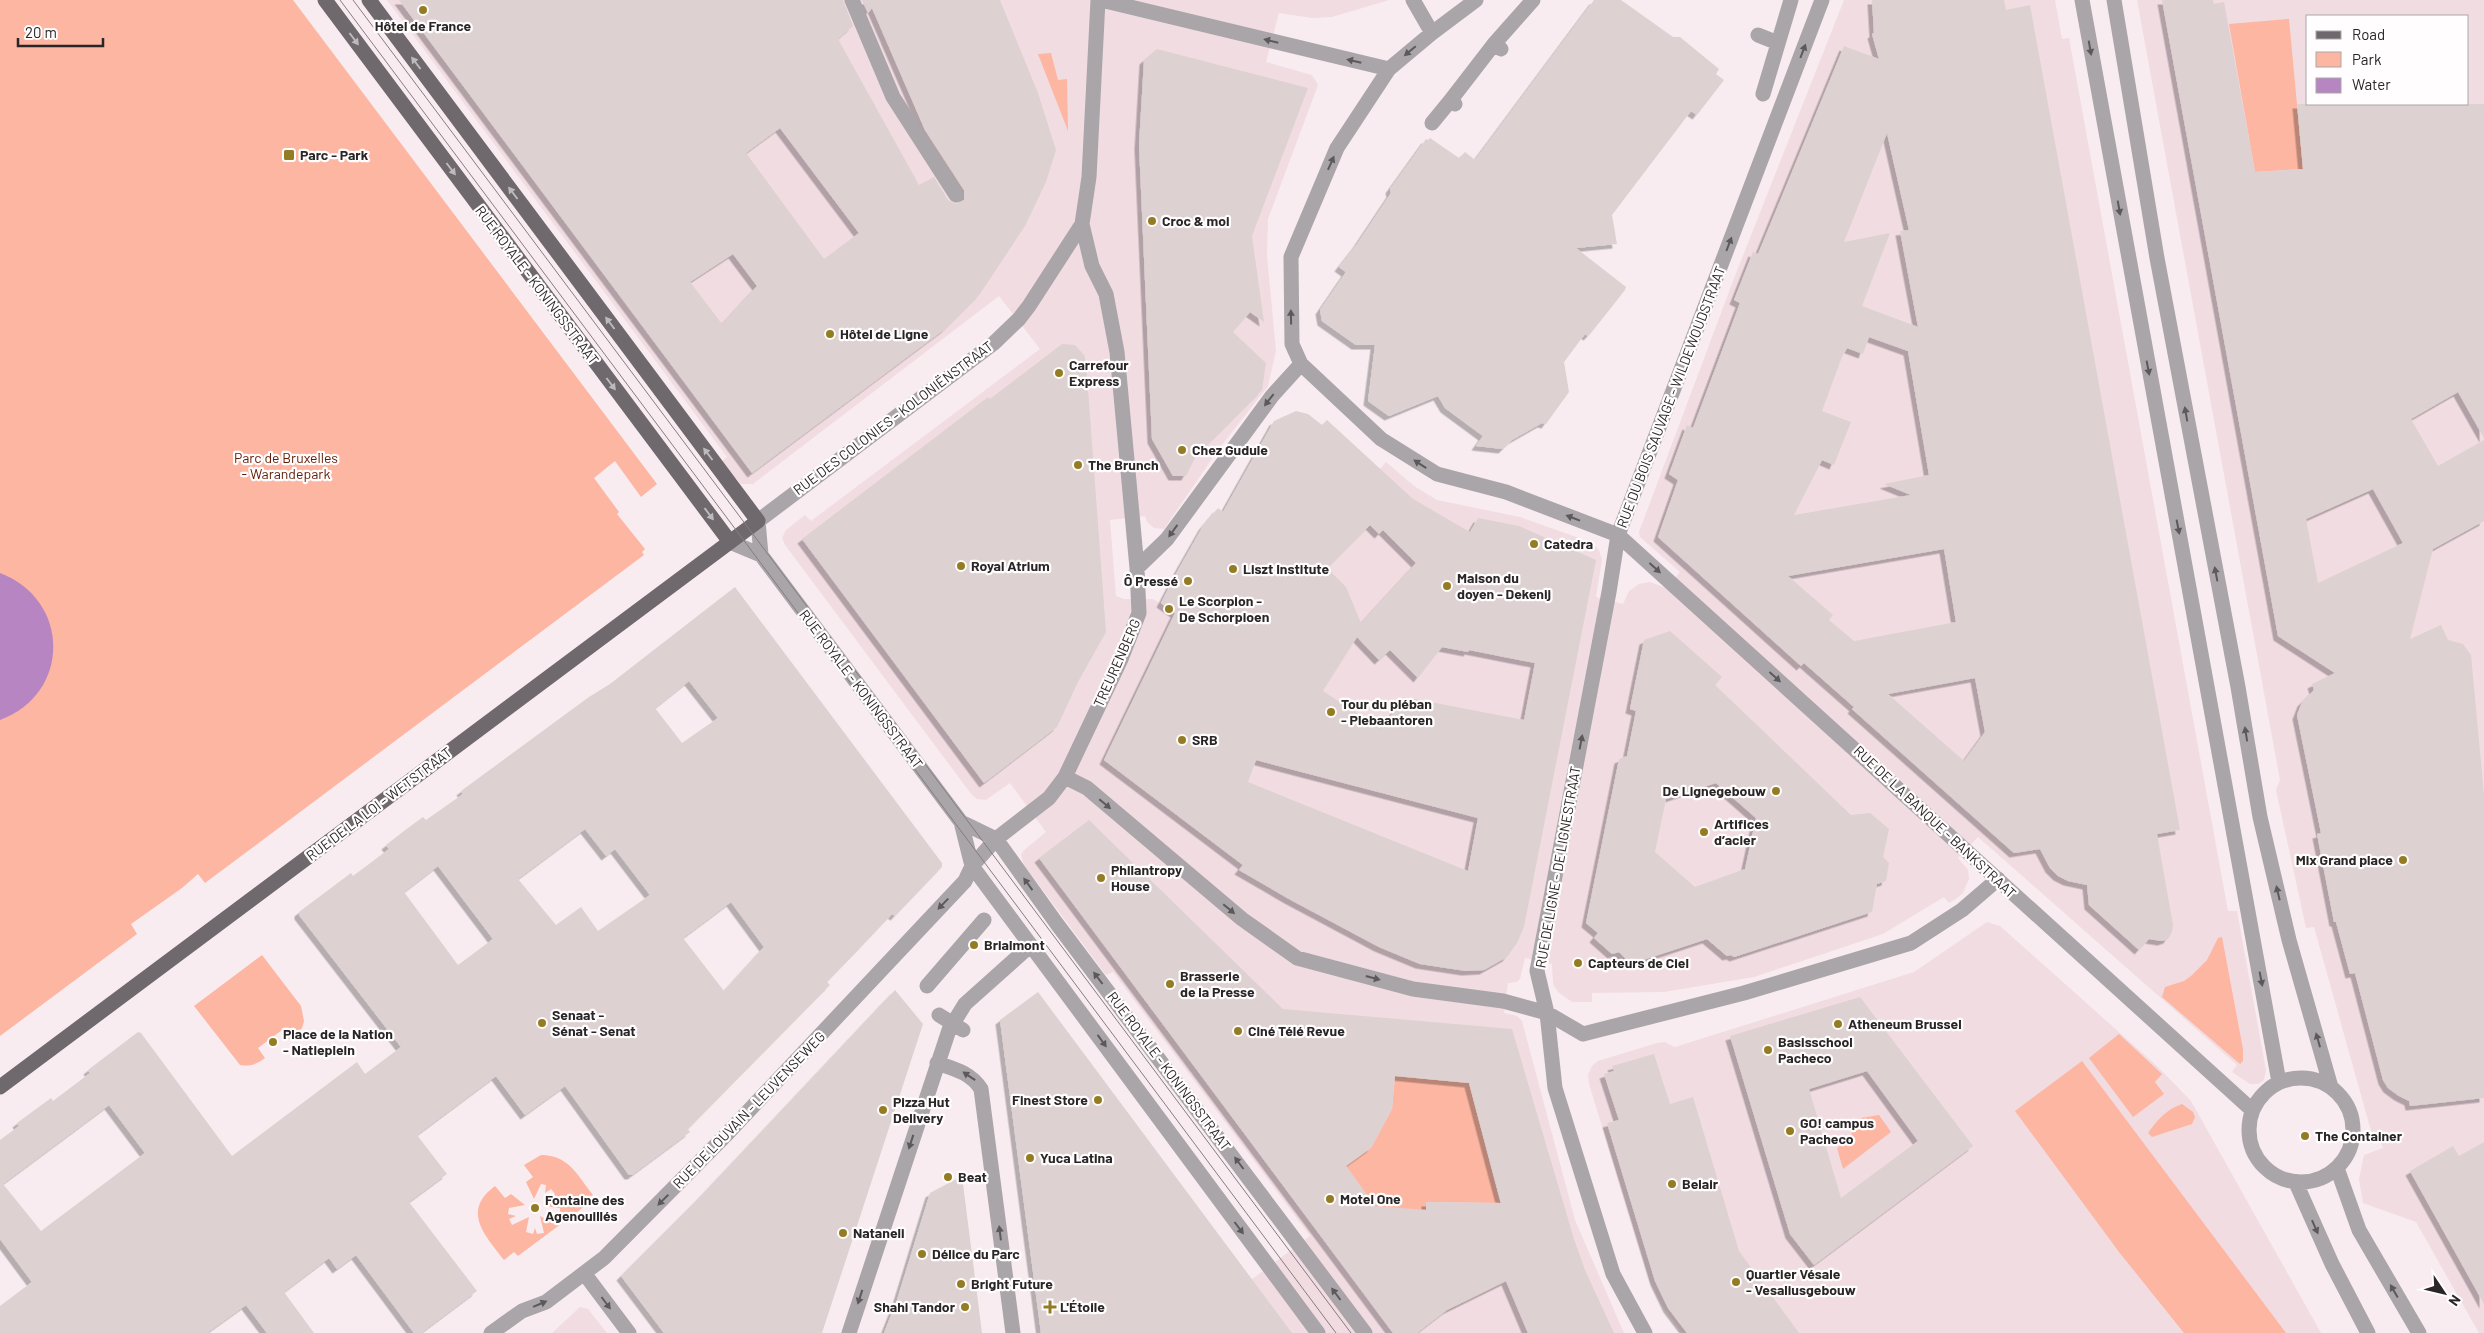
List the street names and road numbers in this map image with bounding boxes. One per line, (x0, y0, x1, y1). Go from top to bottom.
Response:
street label: RUE ROYALE - KONINGSSTRAAT (472, 202, 603, 367)
street label: RUE DU BOIS SAUVAGE - WILDEWOUDSTRAAT (1613, 263, 1729, 530)
street label: RUE DES COLONIES - KOLONIËNSTRAAT (790, 337, 996, 498)
street label: RUE ROYALE - KONINGSSTRAAT (796, 606, 927, 771)
street label: TREURENBERG (1090, 616, 1144, 710)
street label: RUE DE LA BANQUE - BANKSTRAAT (1851, 742, 2020, 901)
street label: RUE DE LA LOI - WETSTRAAT (303, 743, 455, 864)
street label: RUE DE LIGNE - DE LIGNESTRAAT (1531, 765, 1584, 969)
street label: RUE ROYALE - KONINGSSTRAAT (1104, 988, 1235, 1153)
street label: RUE DE LOUVAIN - LEUVENSEWEG (669, 1028, 828, 1192)

